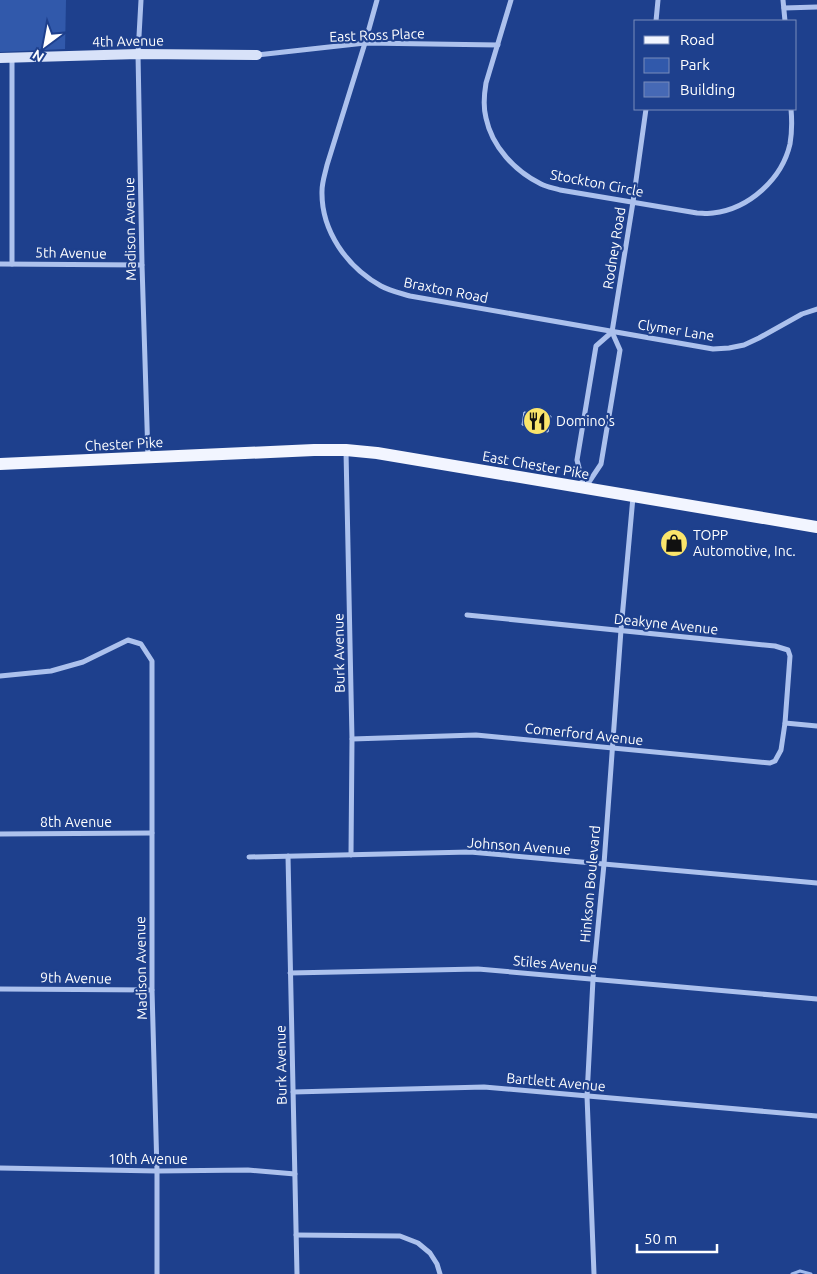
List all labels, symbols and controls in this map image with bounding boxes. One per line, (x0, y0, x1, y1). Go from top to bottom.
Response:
north arrow (20, 20, 70, 70)
legend (634, 20, 797, 110)
street label: East Ross Place (329, 25, 425, 45)
text: Road (680, 31, 715, 48)
street label: 4th Avenue (92, 32, 164, 50)
text: N (29, 46, 47, 66)
text: Park (680, 56, 710, 73)
text: Building (680, 81, 735, 98)
street label: Stockton Circle (549, 166, 645, 200)
street label: Madison Avenue (121, 177, 139, 281)
street label: Rodney Road (600, 206, 628, 290)
street label: 5th Avenue (35, 244, 107, 262)
street label: Braxton Road (402, 274, 490, 306)
street label: Clymer Lane (637, 316, 715, 344)
restaurant icon: Domino's (522, 406, 552, 436)
place label: Domino's (556, 413, 615, 429)
street label: Chester Pike (84, 434, 164, 454)
street label: East Chester Pike (481, 448, 591, 482)
place label: TOPP Automotive, Inc. (693, 527, 796, 559)
shop icon: TOPP Automotive, Inc. (659, 528, 689, 558)
street label: Deakyne Avenue (613, 611, 719, 637)
street label: Burk Avenue (330, 613, 348, 693)
street label: Comerford Avenue (524, 720, 644, 748)
street label: 8th Avenue (40, 814, 112, 830)
street label: Hinkson Boulevard (577, 825, 603, 943)
street label: Johnson Avenue (467, 834, 571, 858)
street label: Madison Avenue (132, 916, 150, 1020)
street label: Stiles Avenue (512, 952, 598, 976)
street label: 9th Avenue (40, 969, 112, 987)
street label: Burk Avenue (272, 1025, 290, 1105)
street label: Bartlett Avenue (506, 1070, 606, 1094)
street label: 10th Avenue (108, 1151, 188, 1167)
scale bar (637, 1222, 717, 1254)
text: 50 m (644, 1230, 677, 1247)

